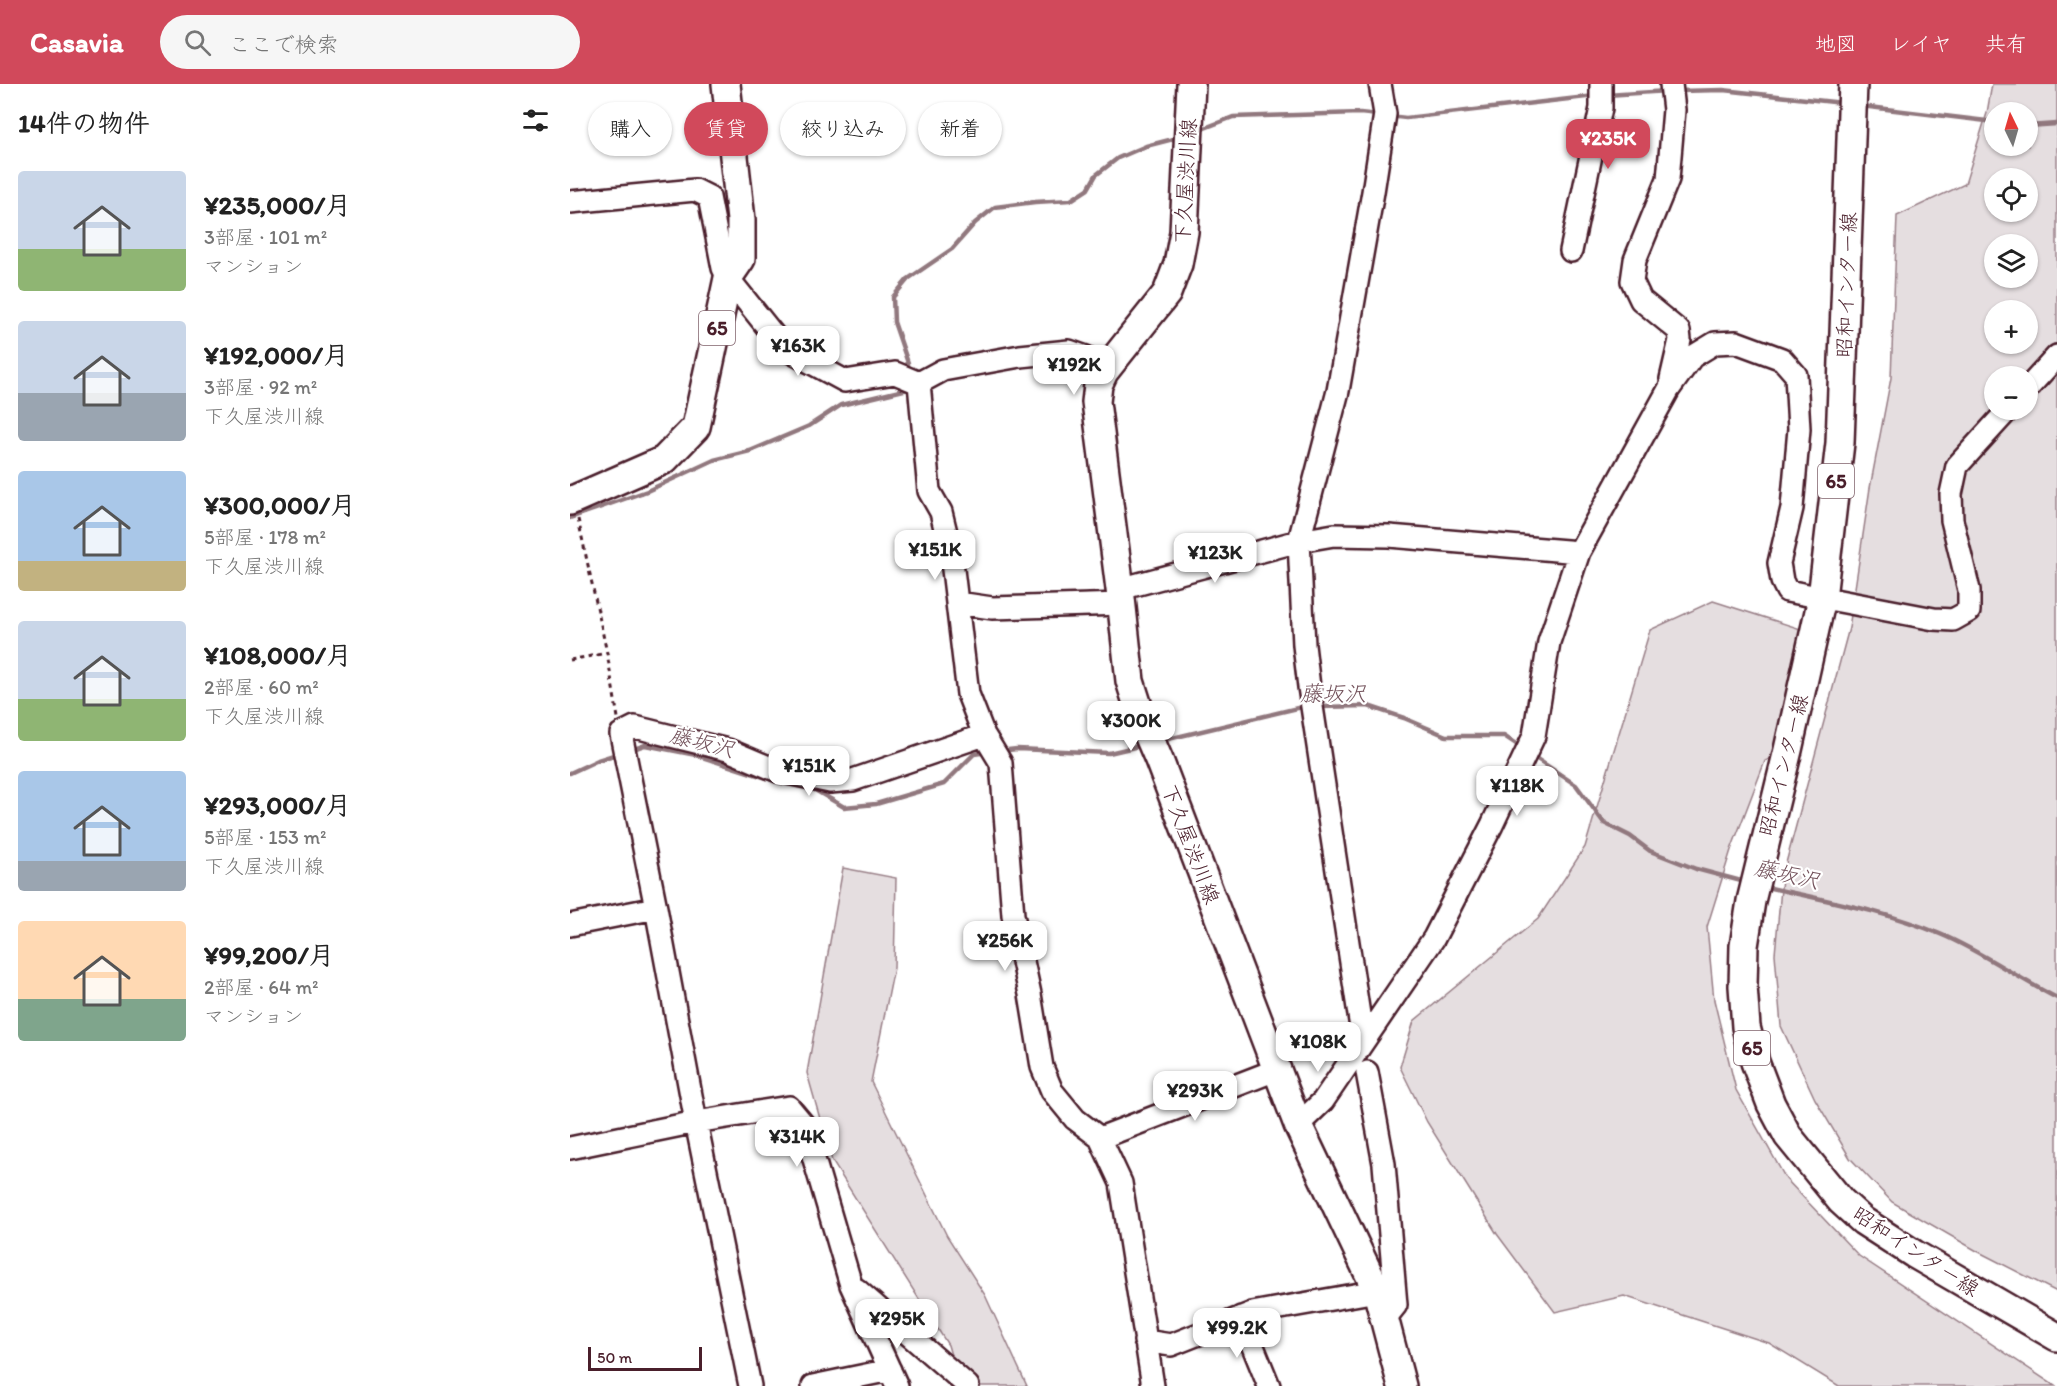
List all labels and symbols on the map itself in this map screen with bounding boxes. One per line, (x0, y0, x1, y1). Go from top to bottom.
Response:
north arrow (1984, 102, 2038, 156)
street label: 下久屋渋川線 (1169, 117, 1201, 245)
pin: ¥235K (1566, 119, 1650, 170)
street label: 昭和インター線 (1831, 212, 1861, 358)
road number: 65 (699, 311, 735, 345)
pin: ¥163K (756, 326, 840, 377)
pin: ¥192K (1032, 345, 1116, 396)
road number: 65 (1818, 464, 1854, 498)
pin: ¥151K (893, 530, 977, 581)
pin: ¥123K (1173, 533, 1257, 584)
water label: 藤坂沢 (1300, 680, 1367, 707)
street label: 昭和インター線 (1753, 691, 1813, 839)
pin: ¥300K (1089, 701, 1173, 752)
water label: 藤坂沢 (667, 721, 738, 763)
pin: ¥151K (767, 746, 851, 797)
pin: ¥118K (1475, 766, 1559, 817)
street label: 下久屋渋川線 (1157, 781, 1225, 907)
water label: 藤坂沢 (1752, 853, 1823, 895)
pin: ¥256K (963, 921, 1047, 972)
pin: ¥108K (1276, 1022, 1360, 1073)
road number: 65 (1734, 1031, 1770, 1065)
pin: ¥293K (1153, 1071, 1237, 1122)
pin: ¥314K (755, 1117, 839, 1168)
street label: 昭和インター線 (1848, 1201, 1984, 1301)
pin: ¥295K (855, 1299, 939, 1350)
pin: ¥99.2K (1188, 1308, 1286, 1359)
scale bar (588, 1344, 702, 1372)

